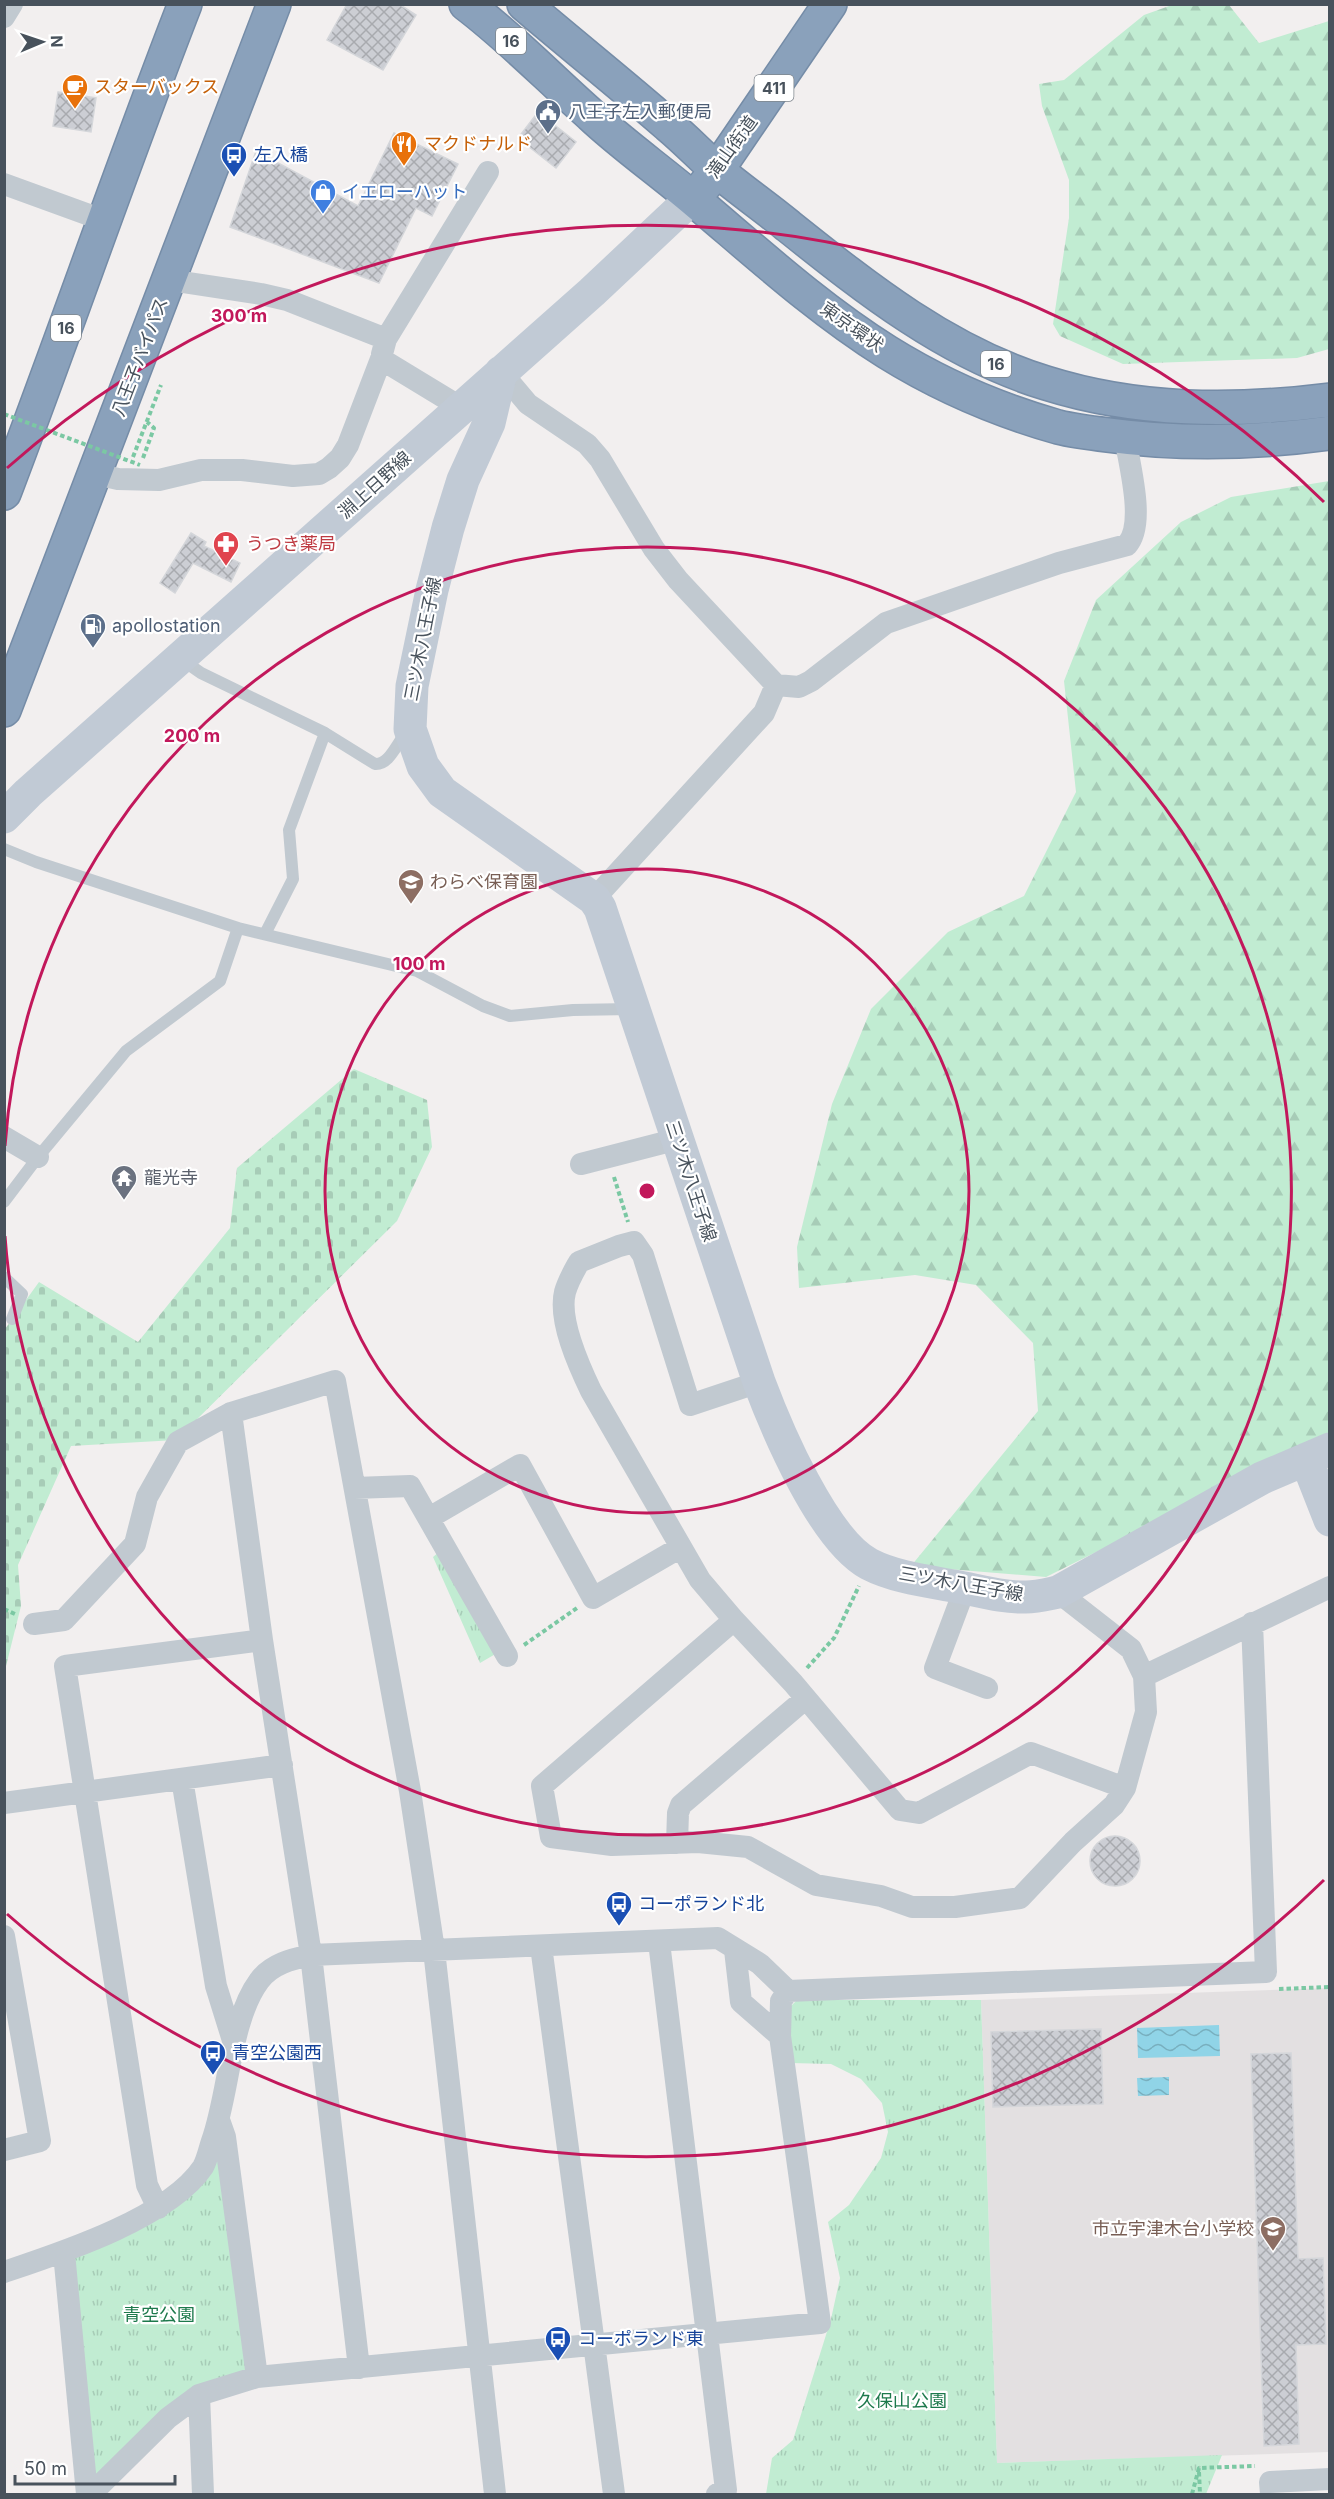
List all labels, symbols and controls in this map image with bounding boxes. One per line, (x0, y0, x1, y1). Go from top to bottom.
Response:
north arrow (12, 12, 72, 72)
road number: 16 (496, 28, 526, 54)
text: N (47, 35, 67, 48)
cafe icon: スターバックス (60, 72, 90, 110)
road number: 411 (754, 75, 794, 101)
place label: スターバックス (94, 76, 219, 97)
public building icon: 八王子左入郵便局 (533, 97, 563, 135)
place label: 八王子左入郵便局 (568, 101, 712, 122)
street label: 滝山街道 (702, 111, 761, 182)
restaurant icon: マクドナルド (389, 129, 419, 167)
place label: マクドナルド (424, 133, 532, 154)
bus stop icon: 左入橋 (219, 140, 249, 178)
place label: 左入橋 (254, 144, 308, 165)
shop icon: イエローハット (308, 177, 338, 215)
place label: イエローハット (342, 181, 467, 202)
street label: 八王子バイパス (107, 294, 172, 419)
street label: 東京環状 (817, 297, 888, 356)
text: 300 m (211, 305, 267, 326)
road number: 16 (51, 315, 81, 341)
road number: 16 (981, 351, 1011, 377)
street label: 淵上日野線 (334, 447, 415, 523)
pharmacy icon: うつき薬局 (211, 529, 241, 567)
place label: うつき薬局 (246, 533, 336, 554)
street label: 三ツ木八王子線 (400, 575, 445, 703)
fuel station icon: apollostation (78, 611, 108, 649)
place label: apollostation (112, 615, 221, 636)
text: 200 m (164, 725, 220, 746)
school or university icon: わらべ保育園 (396, 867, 426, 905)
place label: わらべ保育園 (430, 871, 538, 892)
text: 100 m (393, 953, 445, 974)
street label: 三ツ木八王子線 (662, 1118, 721, 1244)
temple icon: 龍光寺 (109, 1163, 139, 1201)
place label: 龍光寺 (144, 1167, 198, 1188)
centre of rings (637, 1181, 657, 1201)
street label: 三ツ木八王子線 (897, 1562, 1025, 1605)
bus stop icon: コーポランド北 (604, 1889, 634, 1927)
place label: コーポランド北 (638, 1893, 764, 1914)
bus stop icon: 青空公園西 (198, 2038, 228, 2076)
place label: 青空公園西 (232, 2042, 322, 2063)
school or university icon: 市立宇津木台小学校 (1258, 2214, 1288, 2252)
place label: 市立宇津木台小学校 (1092, 2218, 1254, 2239)
park label: 青空公園 (123, 2304, 195, 2325)
bus stop icon: コーポランド東 (543, 2324, 573, 2362)
place label: コーポランド東 (578, 2328, 704, 2349)
park label: 久保山公園 (857, 2390, 947, 2411)
scale bar (15, 2448, 176, 2486)
text: 50 m (24, 2458, 67, 2479)

